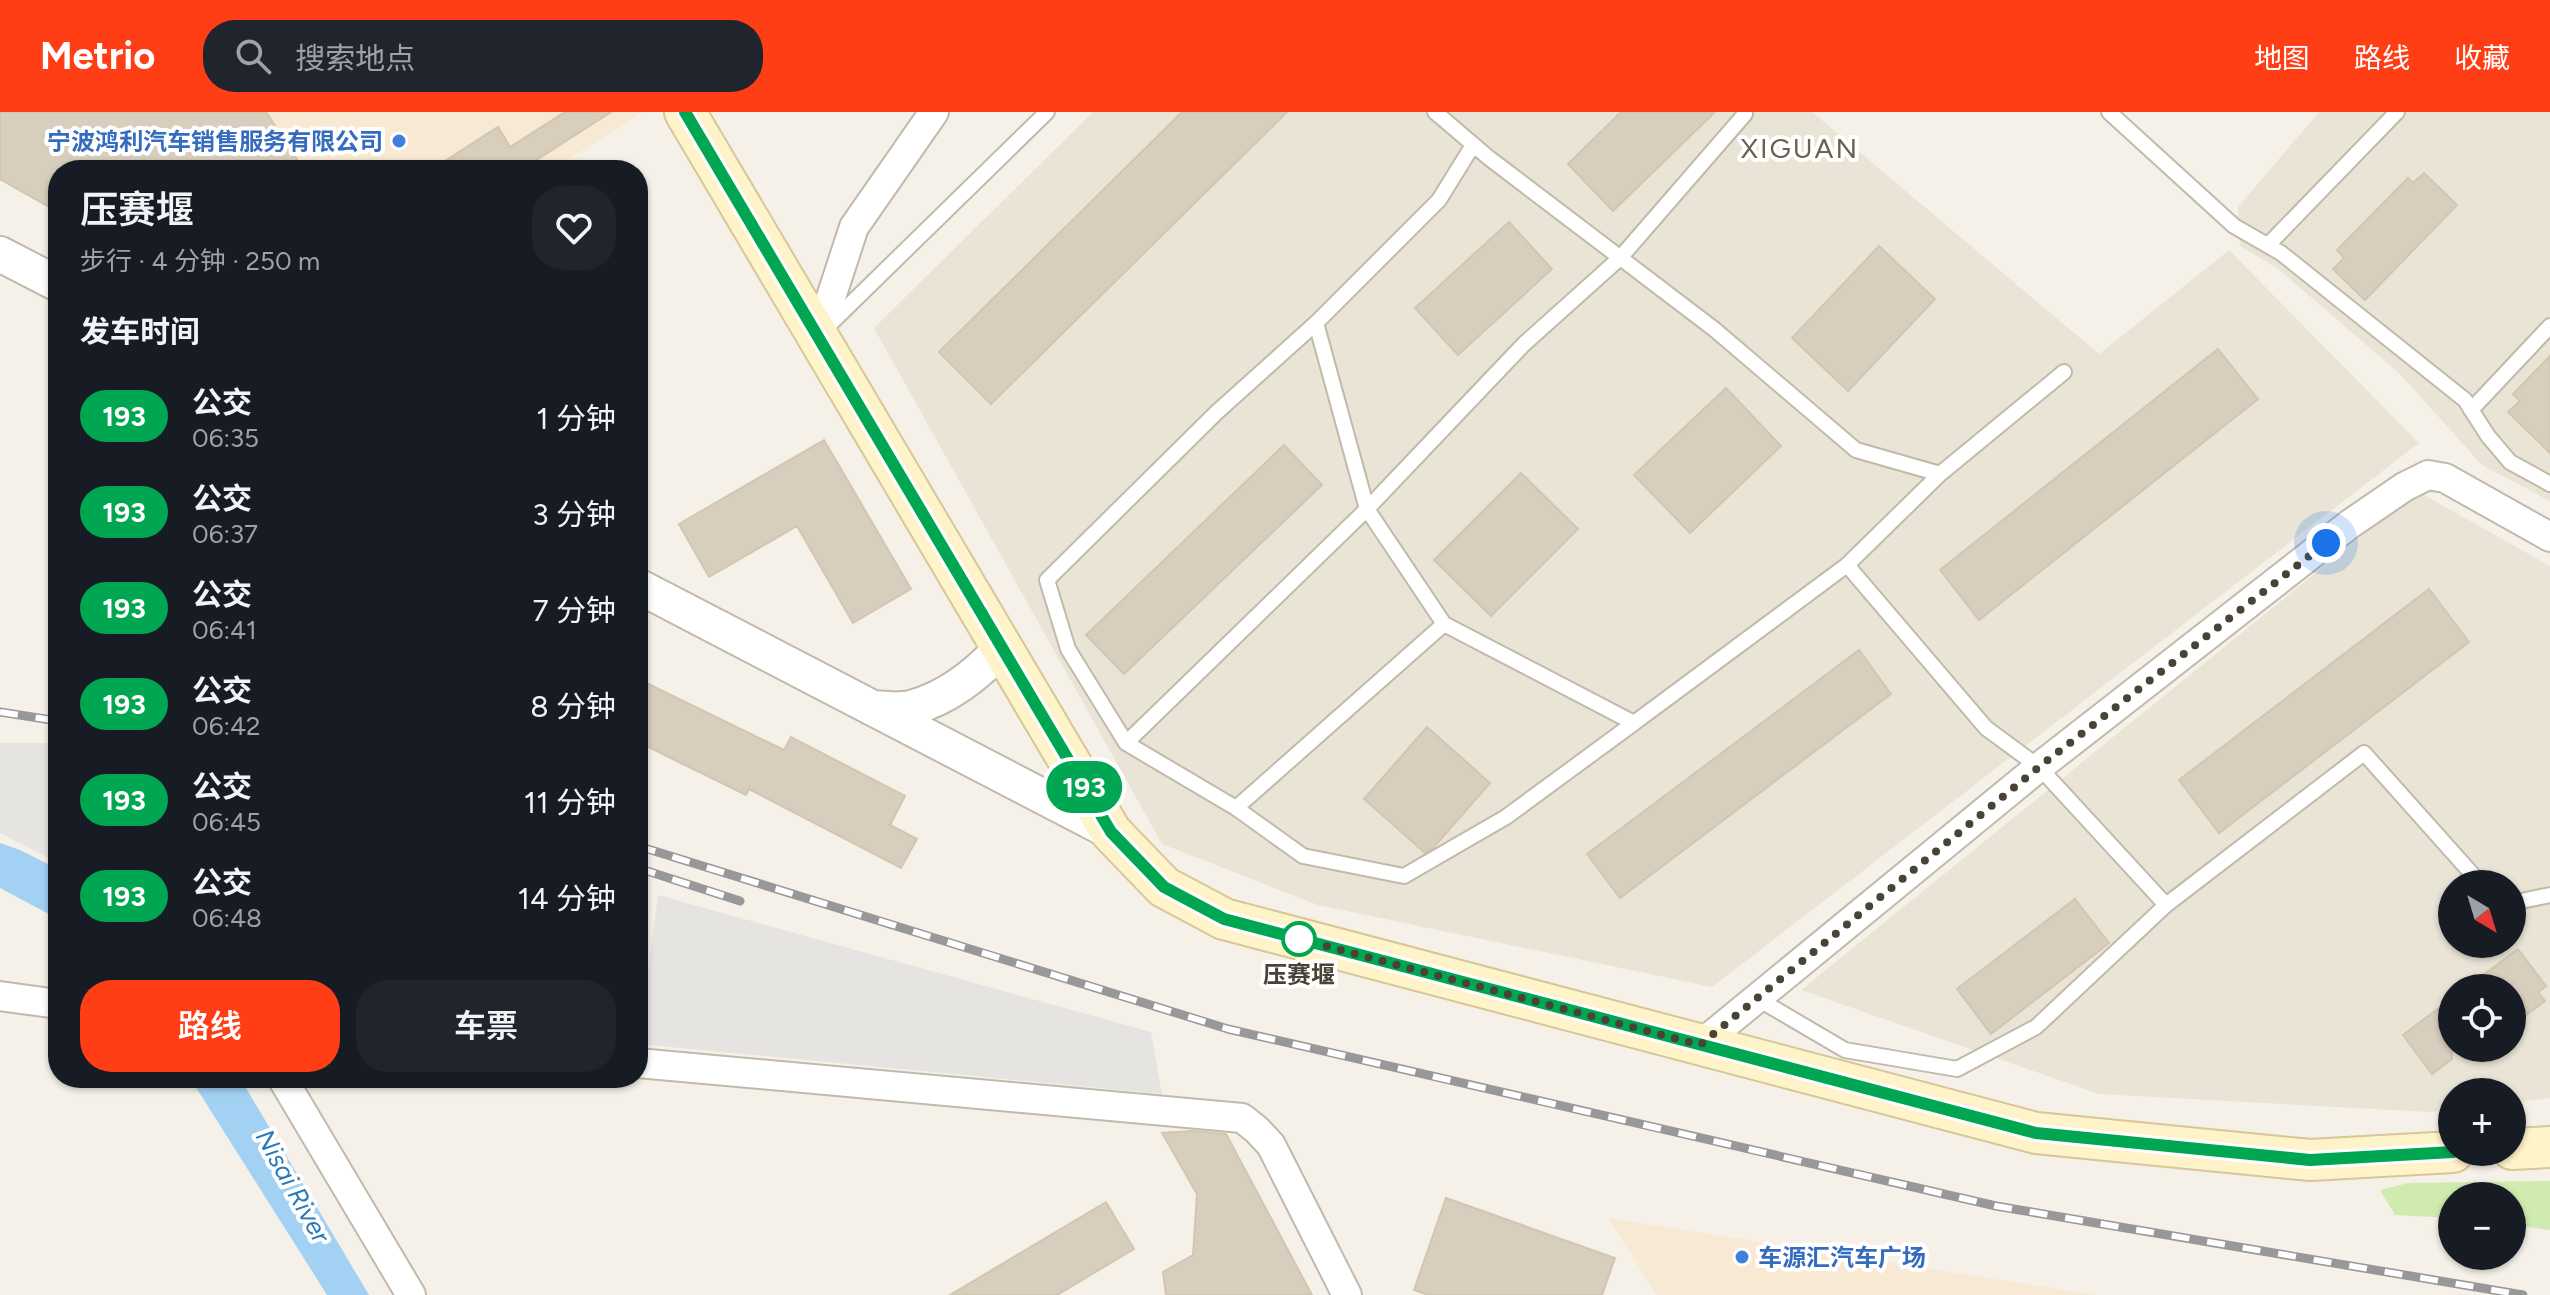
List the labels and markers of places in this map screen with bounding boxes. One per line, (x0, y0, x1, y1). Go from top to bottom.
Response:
place label: 宁波鸿利汽车销售服务有限公司 (47, 127, 383, 156)
marker: 宁波鸿利汽车销售服务有限公司 (390, 132, 408, 150)
marker: 压赛堰 (1282, 922, 1316, 956)
place label: 压赛堰 (1263, 960, 1335, 989)
place label: 车源汇汽车广场 (1758, 1243, 1926, 1272)
marker: 车源汇汽车广场 (1733, 1248, 1751, 1266)

